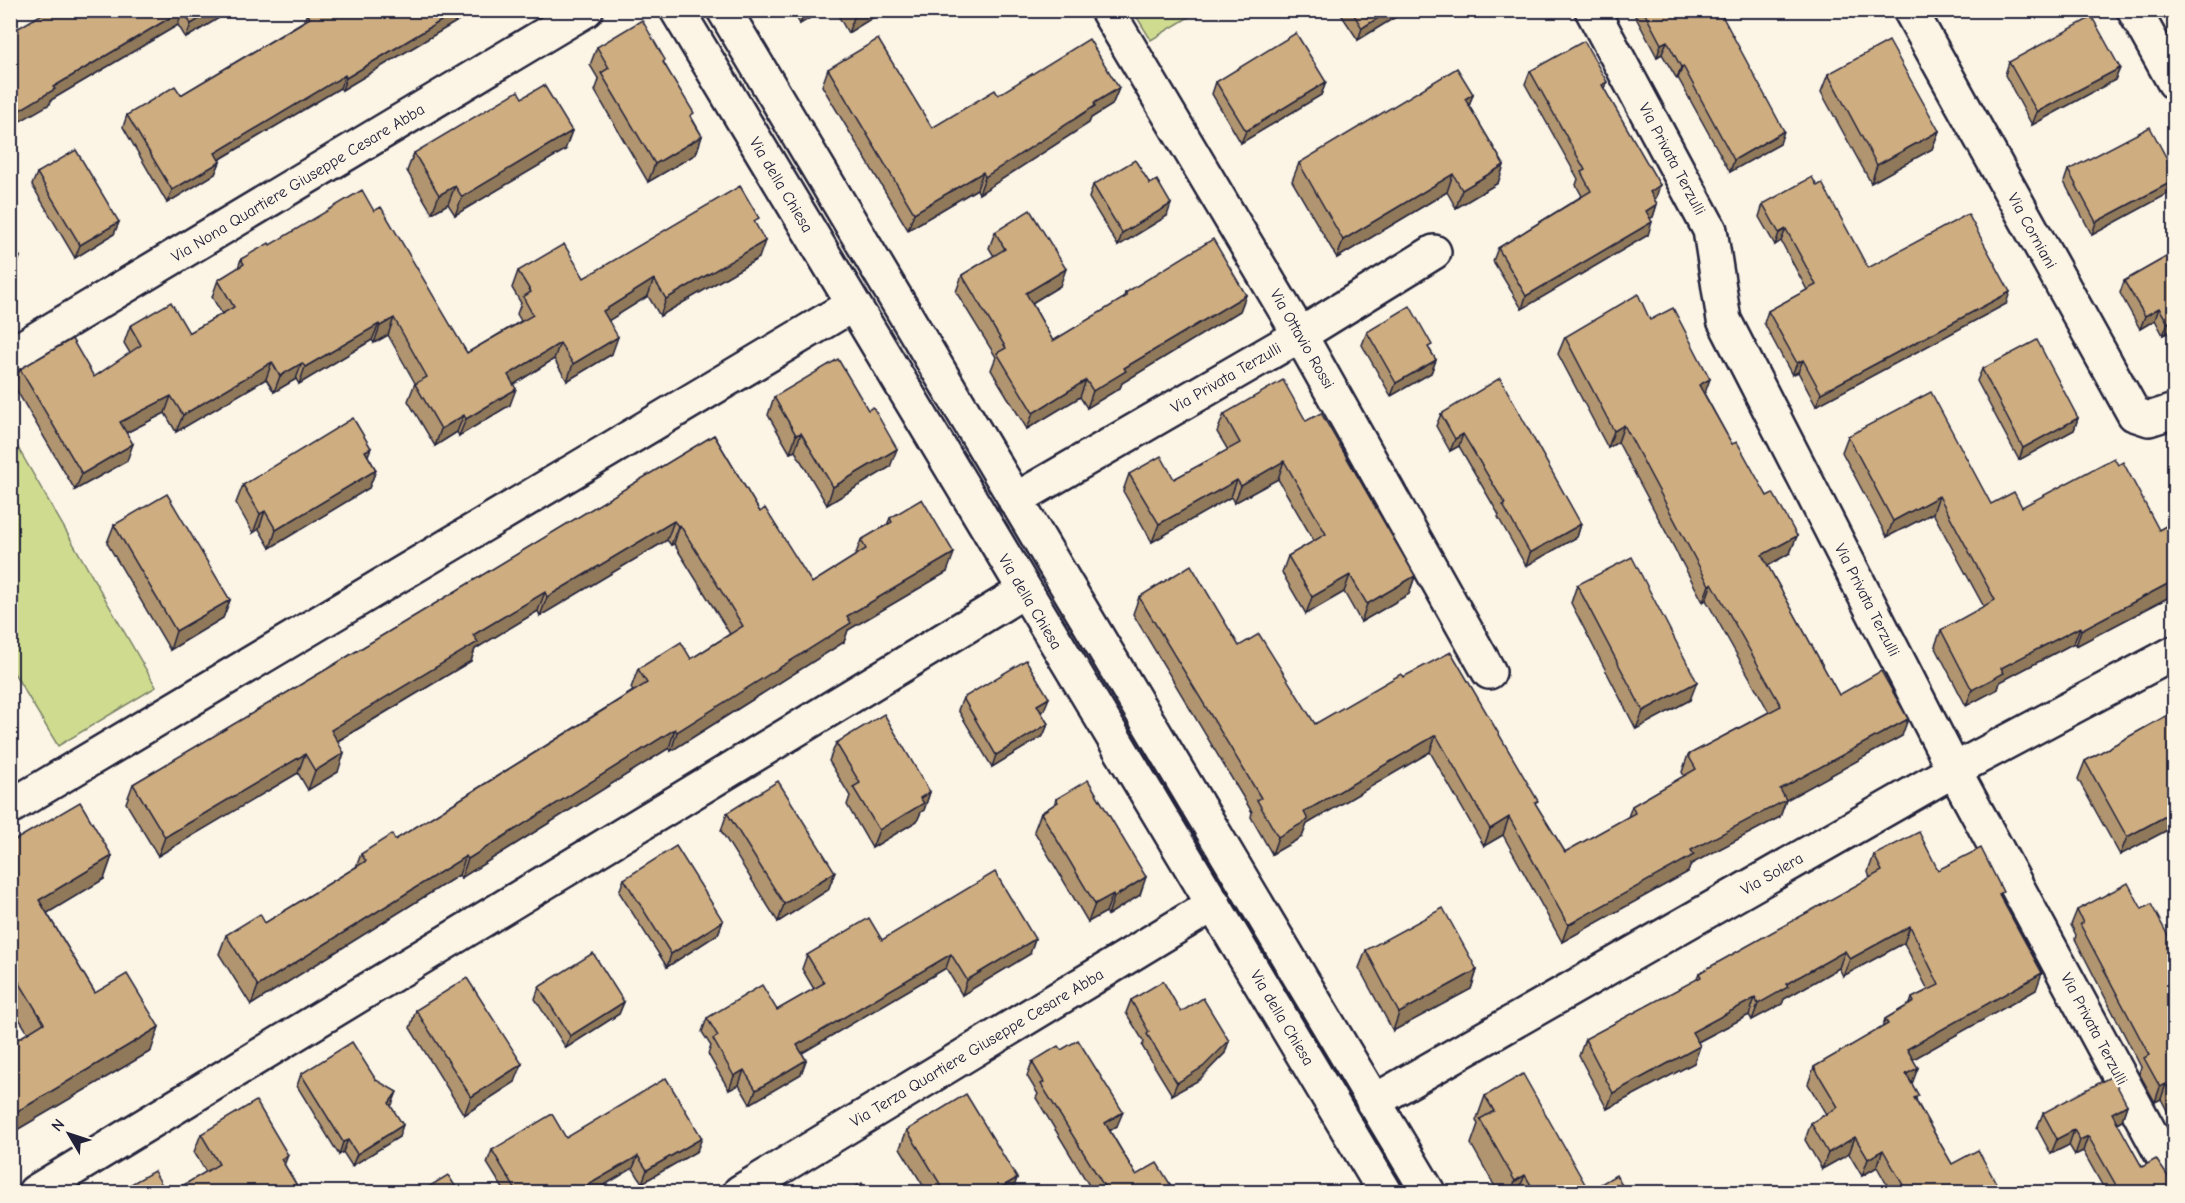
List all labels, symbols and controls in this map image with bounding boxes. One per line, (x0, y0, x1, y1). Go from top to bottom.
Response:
street label: Via Nona Quartiere Giuseppe Cesare Abba (168, 100, 428, 266)
street label: Via Privata Terzulli (1635, 100, 1709, 218)
street label: Via della Chiesa (746, 134, 816, 236)
street label: Via Corniani (2004, 190, 2060, 272)
street label: Via Ottavio Rossi (1266, 286, 1338, 392)
street label: Via Privata Terzulli (1168, 339, 1284, 417)
street label: Via Privata Terzulli (1831, 541, 1903, 659)
street label: Via della Chiesa (995, 551, 1065, 653)
street label: Via Solera (1738, 849, 1806, 899)
street label: Via Terza Quartiere Giuseppe Cesare Abba (847, 965, 1107, 1131)
street label: Via della Chiesa (1247, 967, 1317, 1069)
street label: Via Privata Terzulli (2057, 970, 2131, 1088)
north arrow (39, 1104, 99, 1164)
text: N (48, 1115, 68, 1135)

